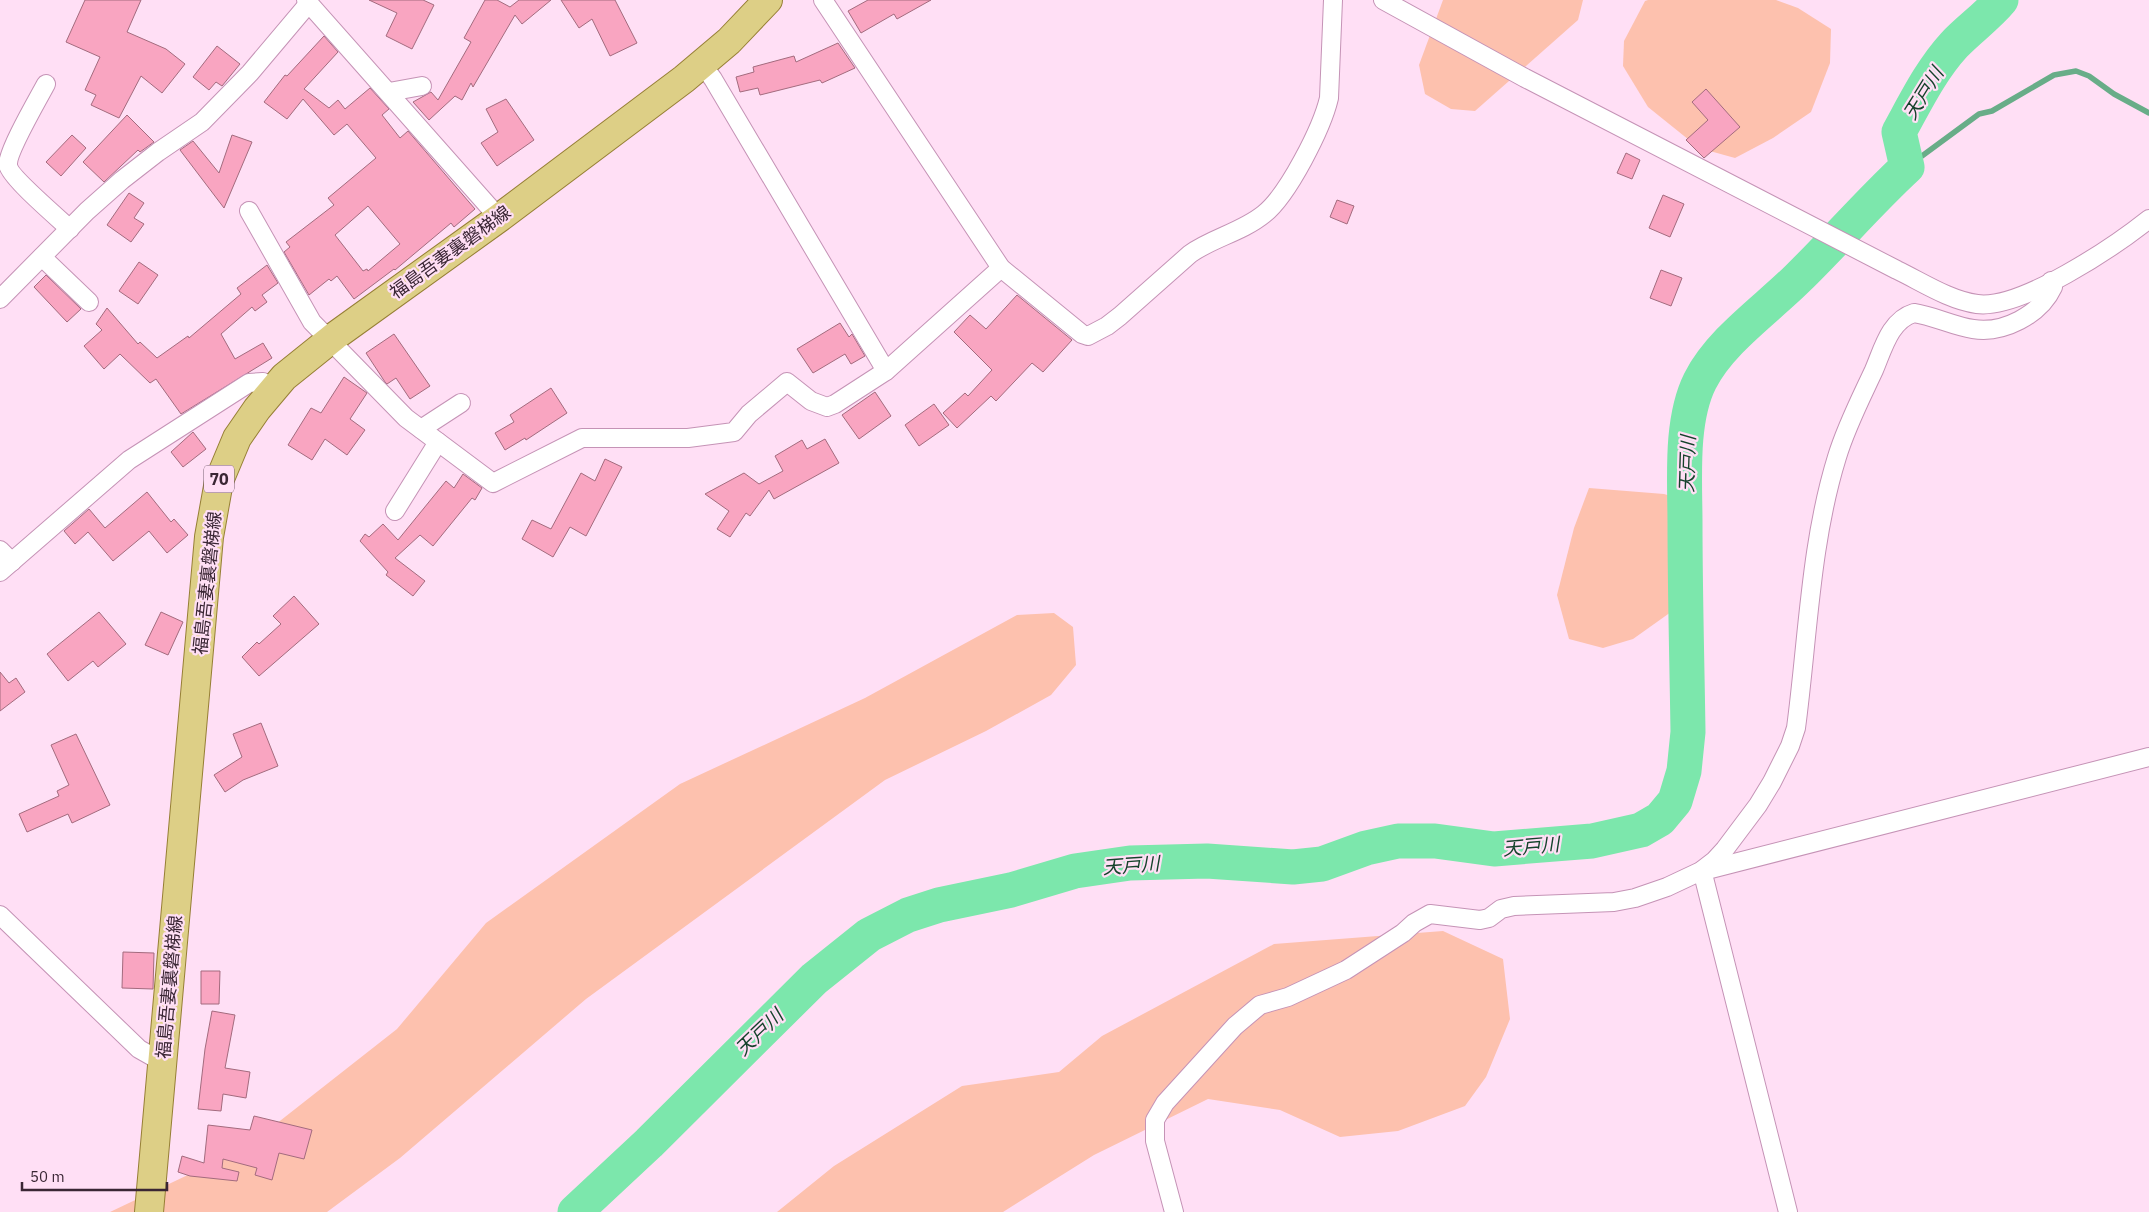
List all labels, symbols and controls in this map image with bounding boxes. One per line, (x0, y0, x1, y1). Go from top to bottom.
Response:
water label: 天戸川 (1898, 61, 1949, 124)
street label: 福島吾妻裏磐梯線 (385, 200, 515, 304)
water label: 天戸川 (1674, 433, 1700, 493)
road number: 70 (204, 466, 234, 492)
street label: 福島吾妻裏磐梯線 (188, 510, 226, 656)
water label: 天戸川 (1502, 831, 1562, 860)
water label: 天戸川 (1102, 851, 1162, 879)
street label: 福島吾妻裏磐梯線 (151, 914, 187, 1060)
water label: 天戸川 (730, 1002, 789, 1060)
scale bar (22, 1160, 168, 1192)
text: 50 m (30, 1167, 65, 1186)

